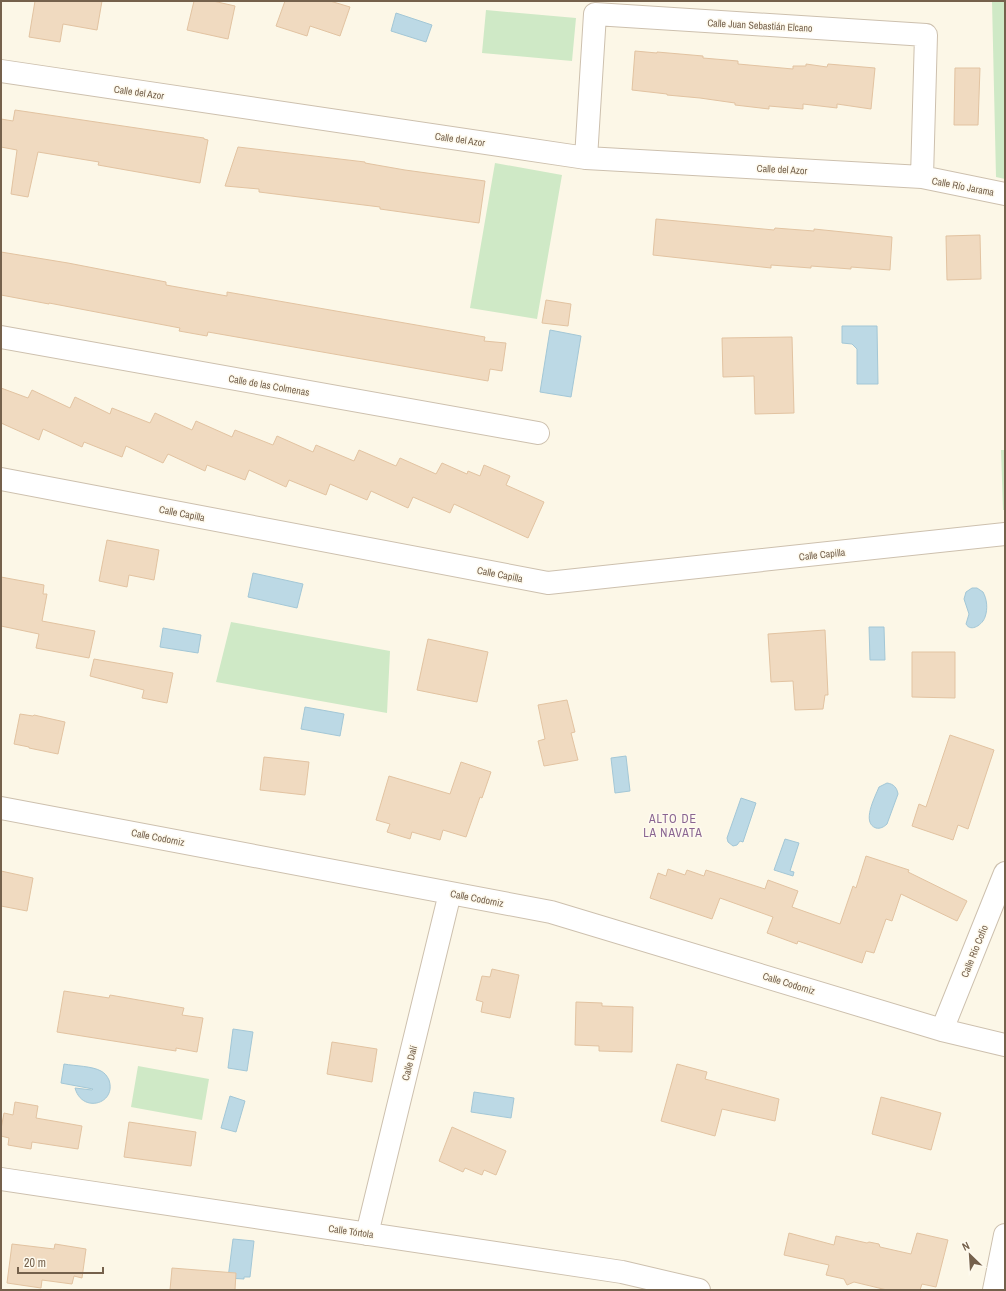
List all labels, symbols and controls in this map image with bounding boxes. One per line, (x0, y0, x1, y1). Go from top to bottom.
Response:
street label: Calle Juan Sebastián Elcano (707, 16, 813, 35)
street label: Calle del Azor (113, 83, 165, 102)
street label: Calle del Azor (434, 130, 486, 149)
street label: Calle del Azor (756, 162, 808, 177)
street label: Calle Río Jarama (931, 174, 996, 199)
street label: Calle de las Colmenas (227, 372, 310, 399)
street label: Calle Capilla (158, 503, 206, 524)
street label: Calle Capilla (798, 546, 846, 563)
street label: Calle Capilla (476, 564, 524, 585)
district label: ALTO DE LA NAVATA (643, 811, 703, 841)
street label: Calle Codorniz (130, 826, 186, 849)
street label: Calle Codorniz (449, 887, 505, 910)
street label: Calle Río Cofio (958, 923, 991, 979)
street label: Calle Codorniz (761, 969, 817, 998)
street label: Calle Dalí (399, 1044, 420, 1082)
street label: Calle Tórtola (328, 1222, 375, 1241)
north arrow (950, 1235, 990, 1275)
text: N (960, 1238, 972, 1254)
scale bar (18, 1249, 103, 1275)
text: 20 m (24, 1255, 46, 1271)

